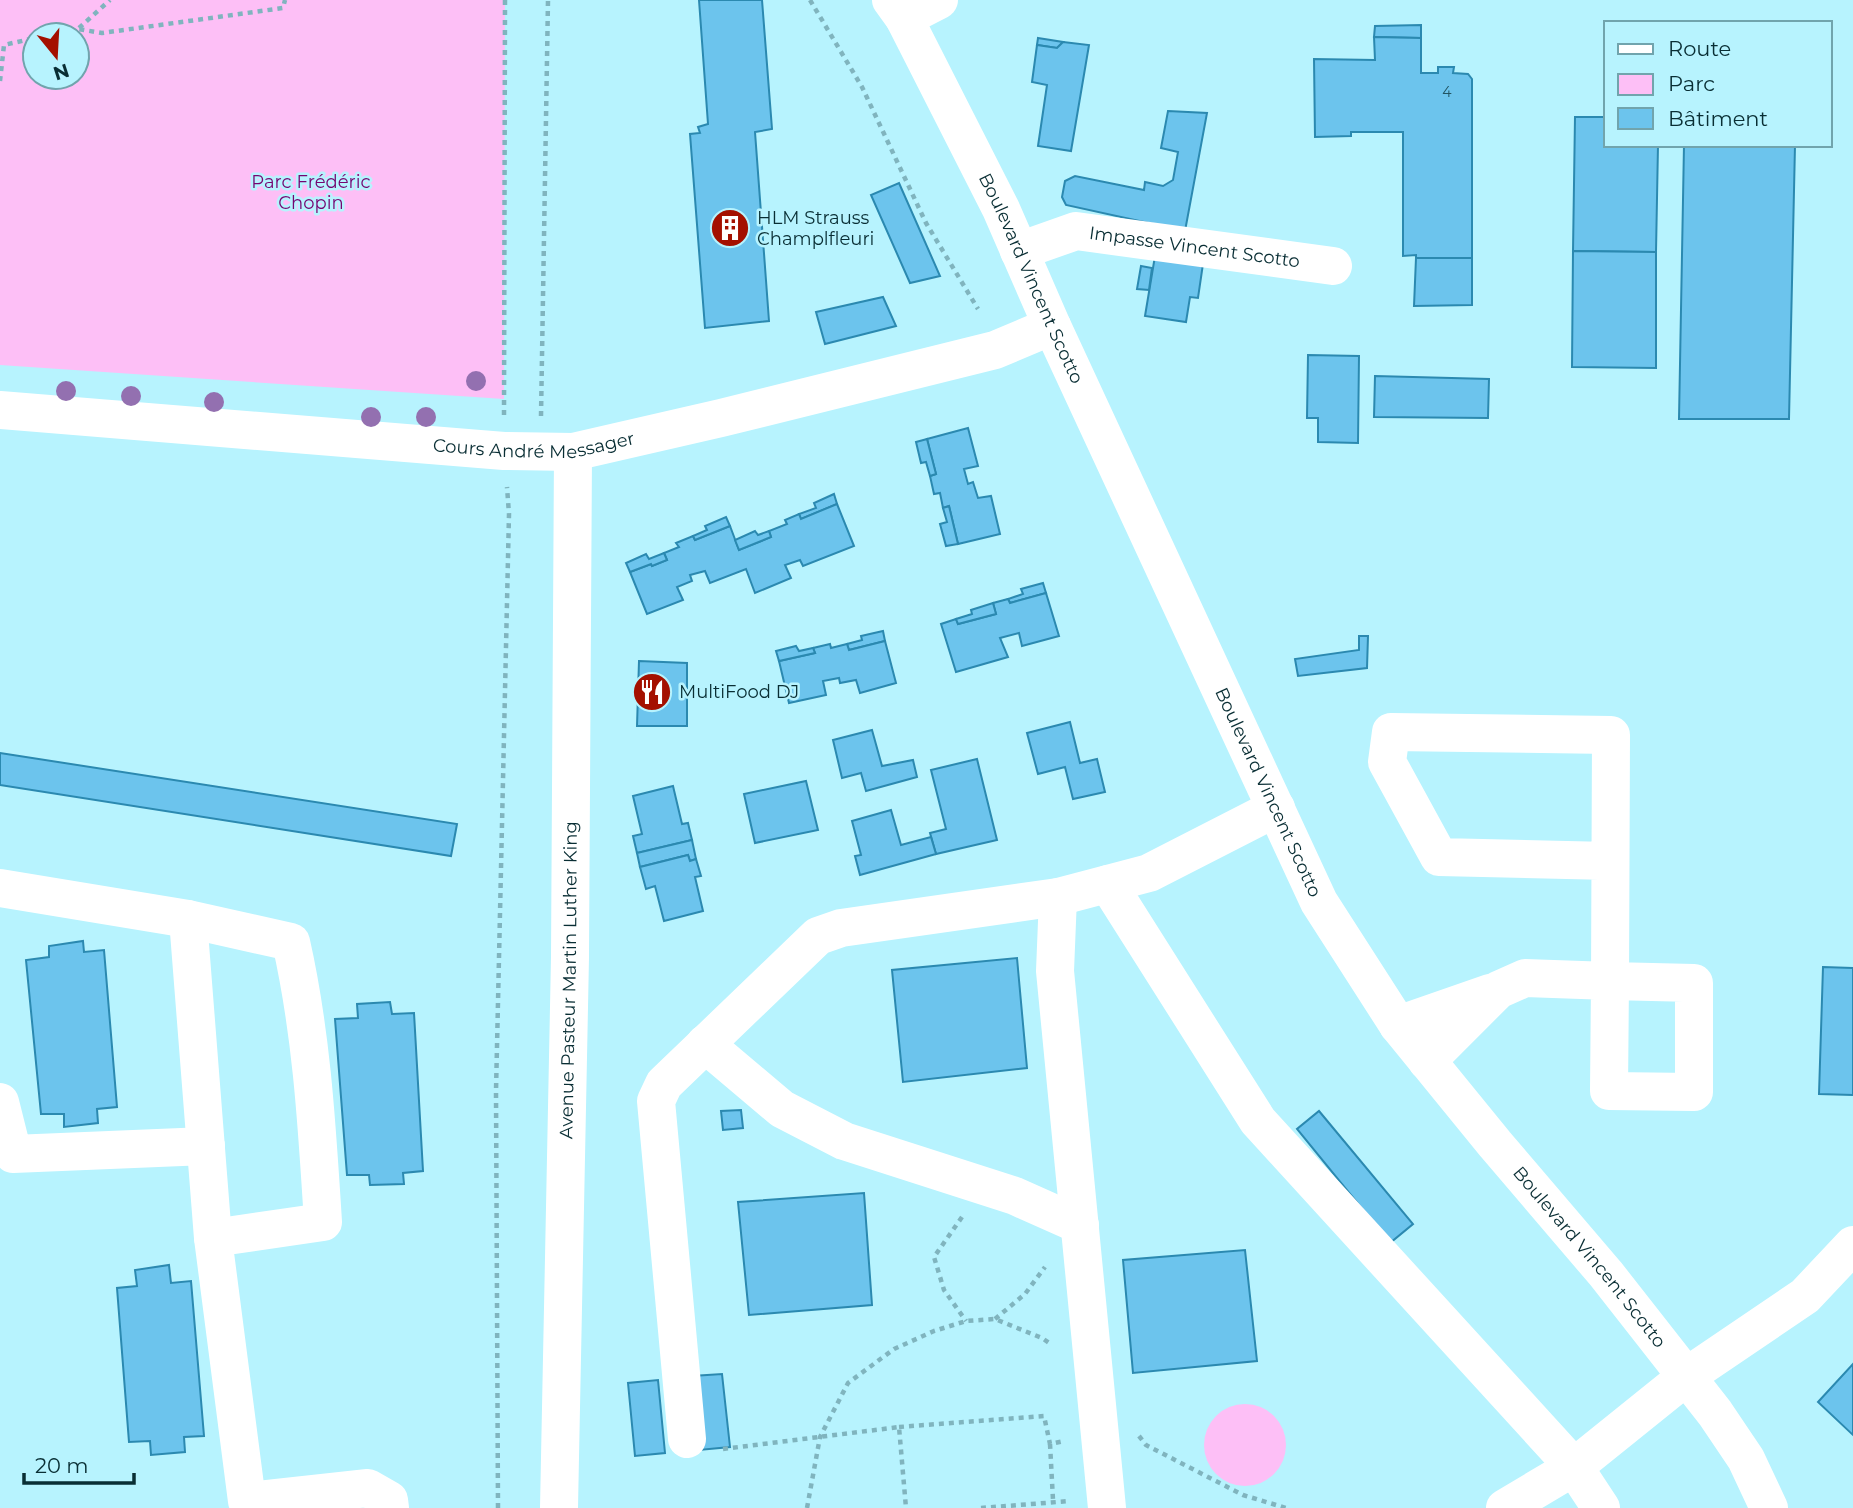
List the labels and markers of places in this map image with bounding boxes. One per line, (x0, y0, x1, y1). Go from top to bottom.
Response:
building icon: HLM Strauss Champlfleuri (709, 207, 751, 249)
place label: HLM Strauss Champlfleuri (757, 207, 874, 250)
restaurant icon: MultiFood DJ (631, 671, 673, 713)
place label: MultiFood DJ (679, 681, 799, 703)

